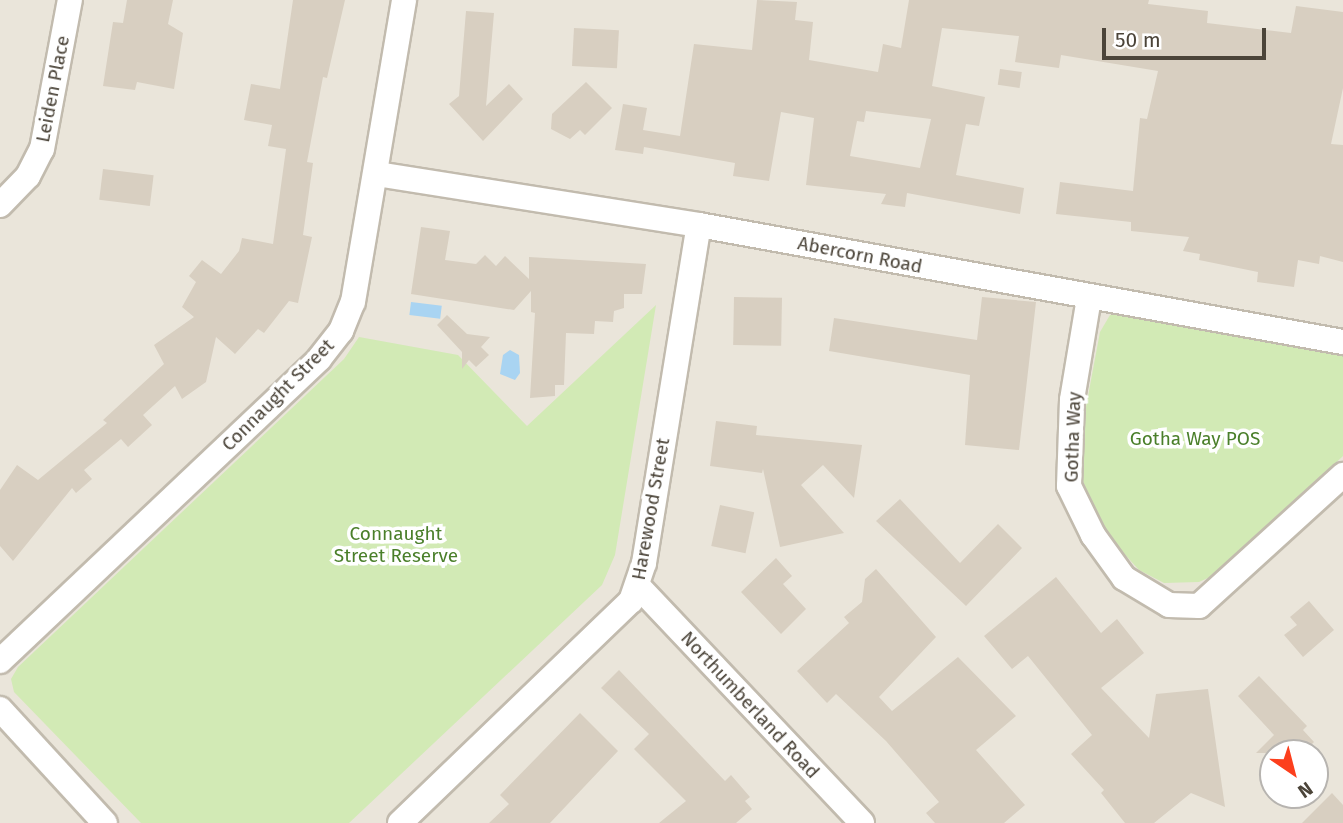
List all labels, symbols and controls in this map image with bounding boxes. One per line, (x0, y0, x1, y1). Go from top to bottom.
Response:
scale bar (1105, 14, 1270, 58)
text: 50 m (1115, 27, 1161, 53)
street label: Leiden Place (31, 34, 75, 144)
street label: Abercorn Road (796, 232, 924, 278)
street label: Connaught Street (217, 334, 339, 456)
street label: Gotha Way (1060, 391, 1086, 483)
park label: Gotha Way POS (1130, 428, 1260, 450)
street label: Harewood Street (627, 436, 675, 582)
park label: Connaught Street Reserve (334, 523, 458, 567)
street label: Northumberland Road (676, 627, 824, 783)
north arrow (1259, 739, 1329, 809)
text: N (1293, 777, 1317, 803)

